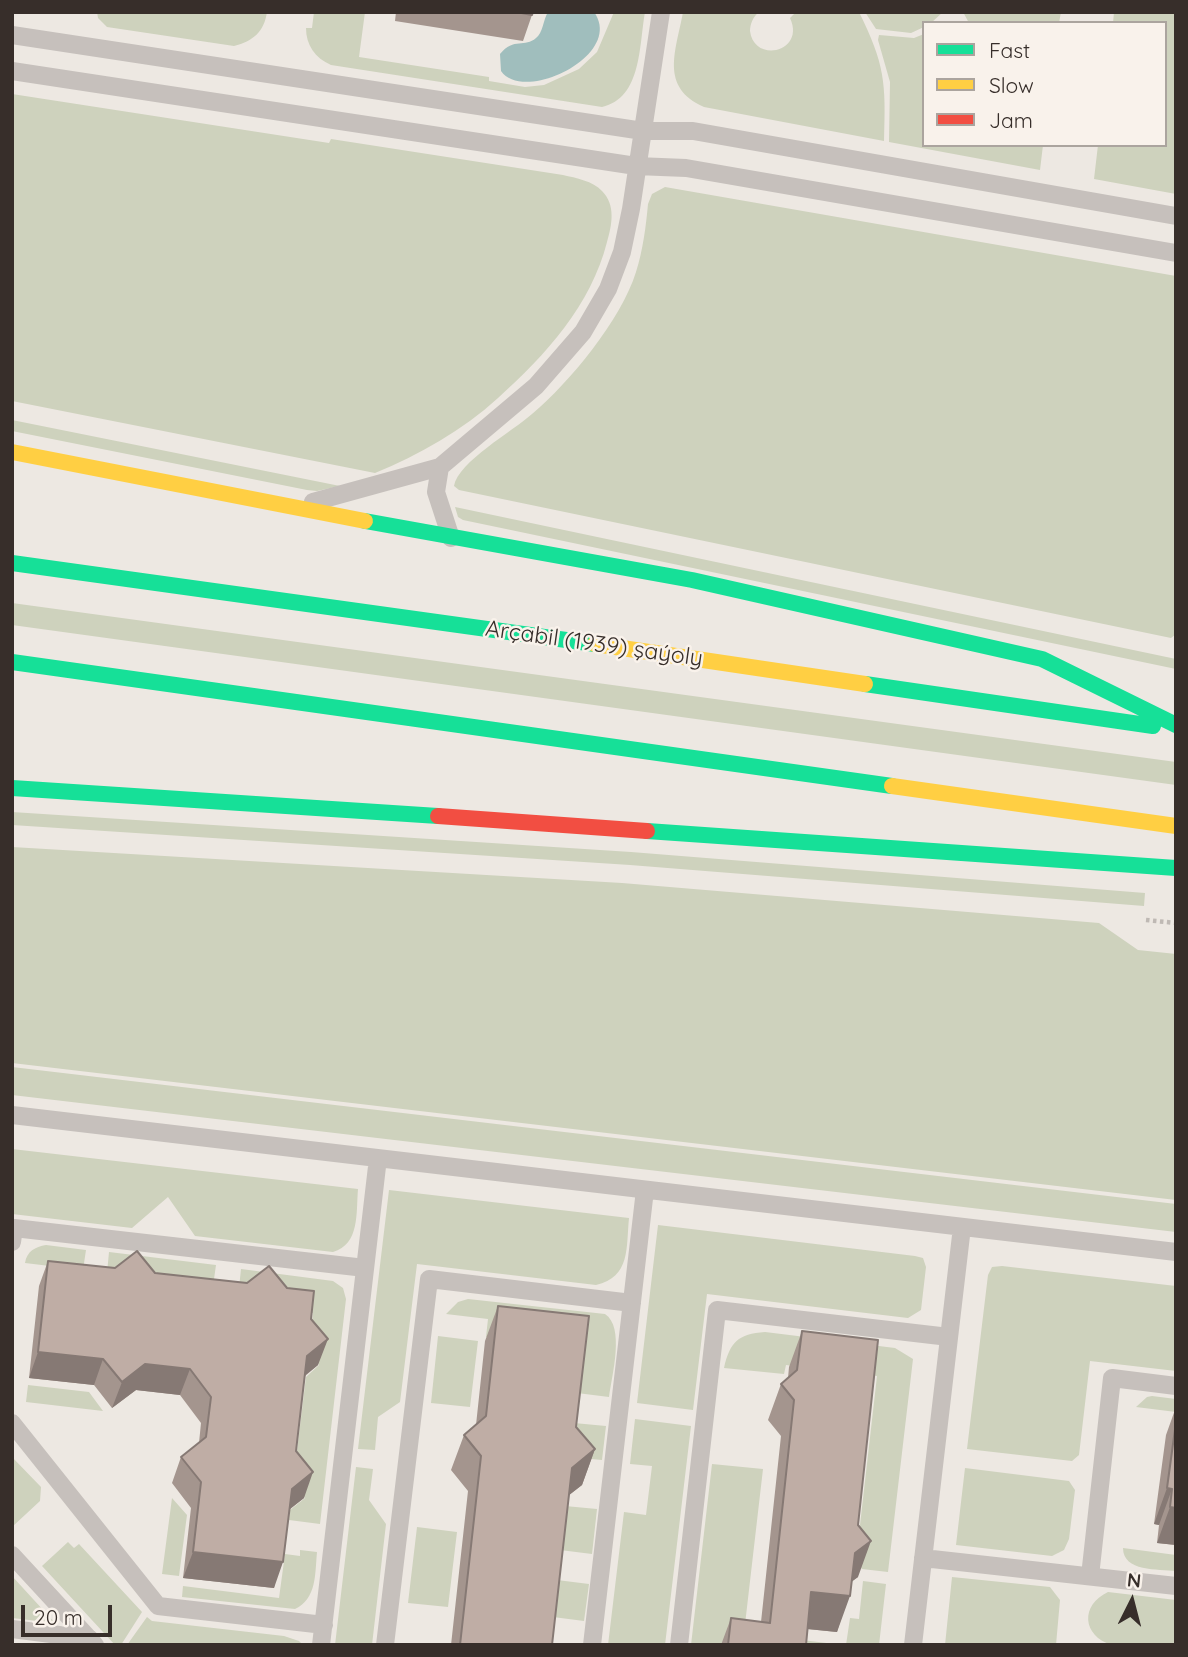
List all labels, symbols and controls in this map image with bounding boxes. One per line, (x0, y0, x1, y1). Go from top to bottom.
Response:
legend (922, 21, 1167, 147)
text: Fast (989, 37, 1030, 63)
text: Slow (989, 72, 1034, 98)
text: Jam (989, 107, 1033, 133)
street label: Arçabil (1939) şaýoly (483, 615, 705, 673)
north arrow (1097, 1566, 1167, 1636)
text: N (1126, 1567, 1142, 1593)
scale bar (24, 1590, 116, 1634)
text: 20 m (34, 1604, 83, 1630)

